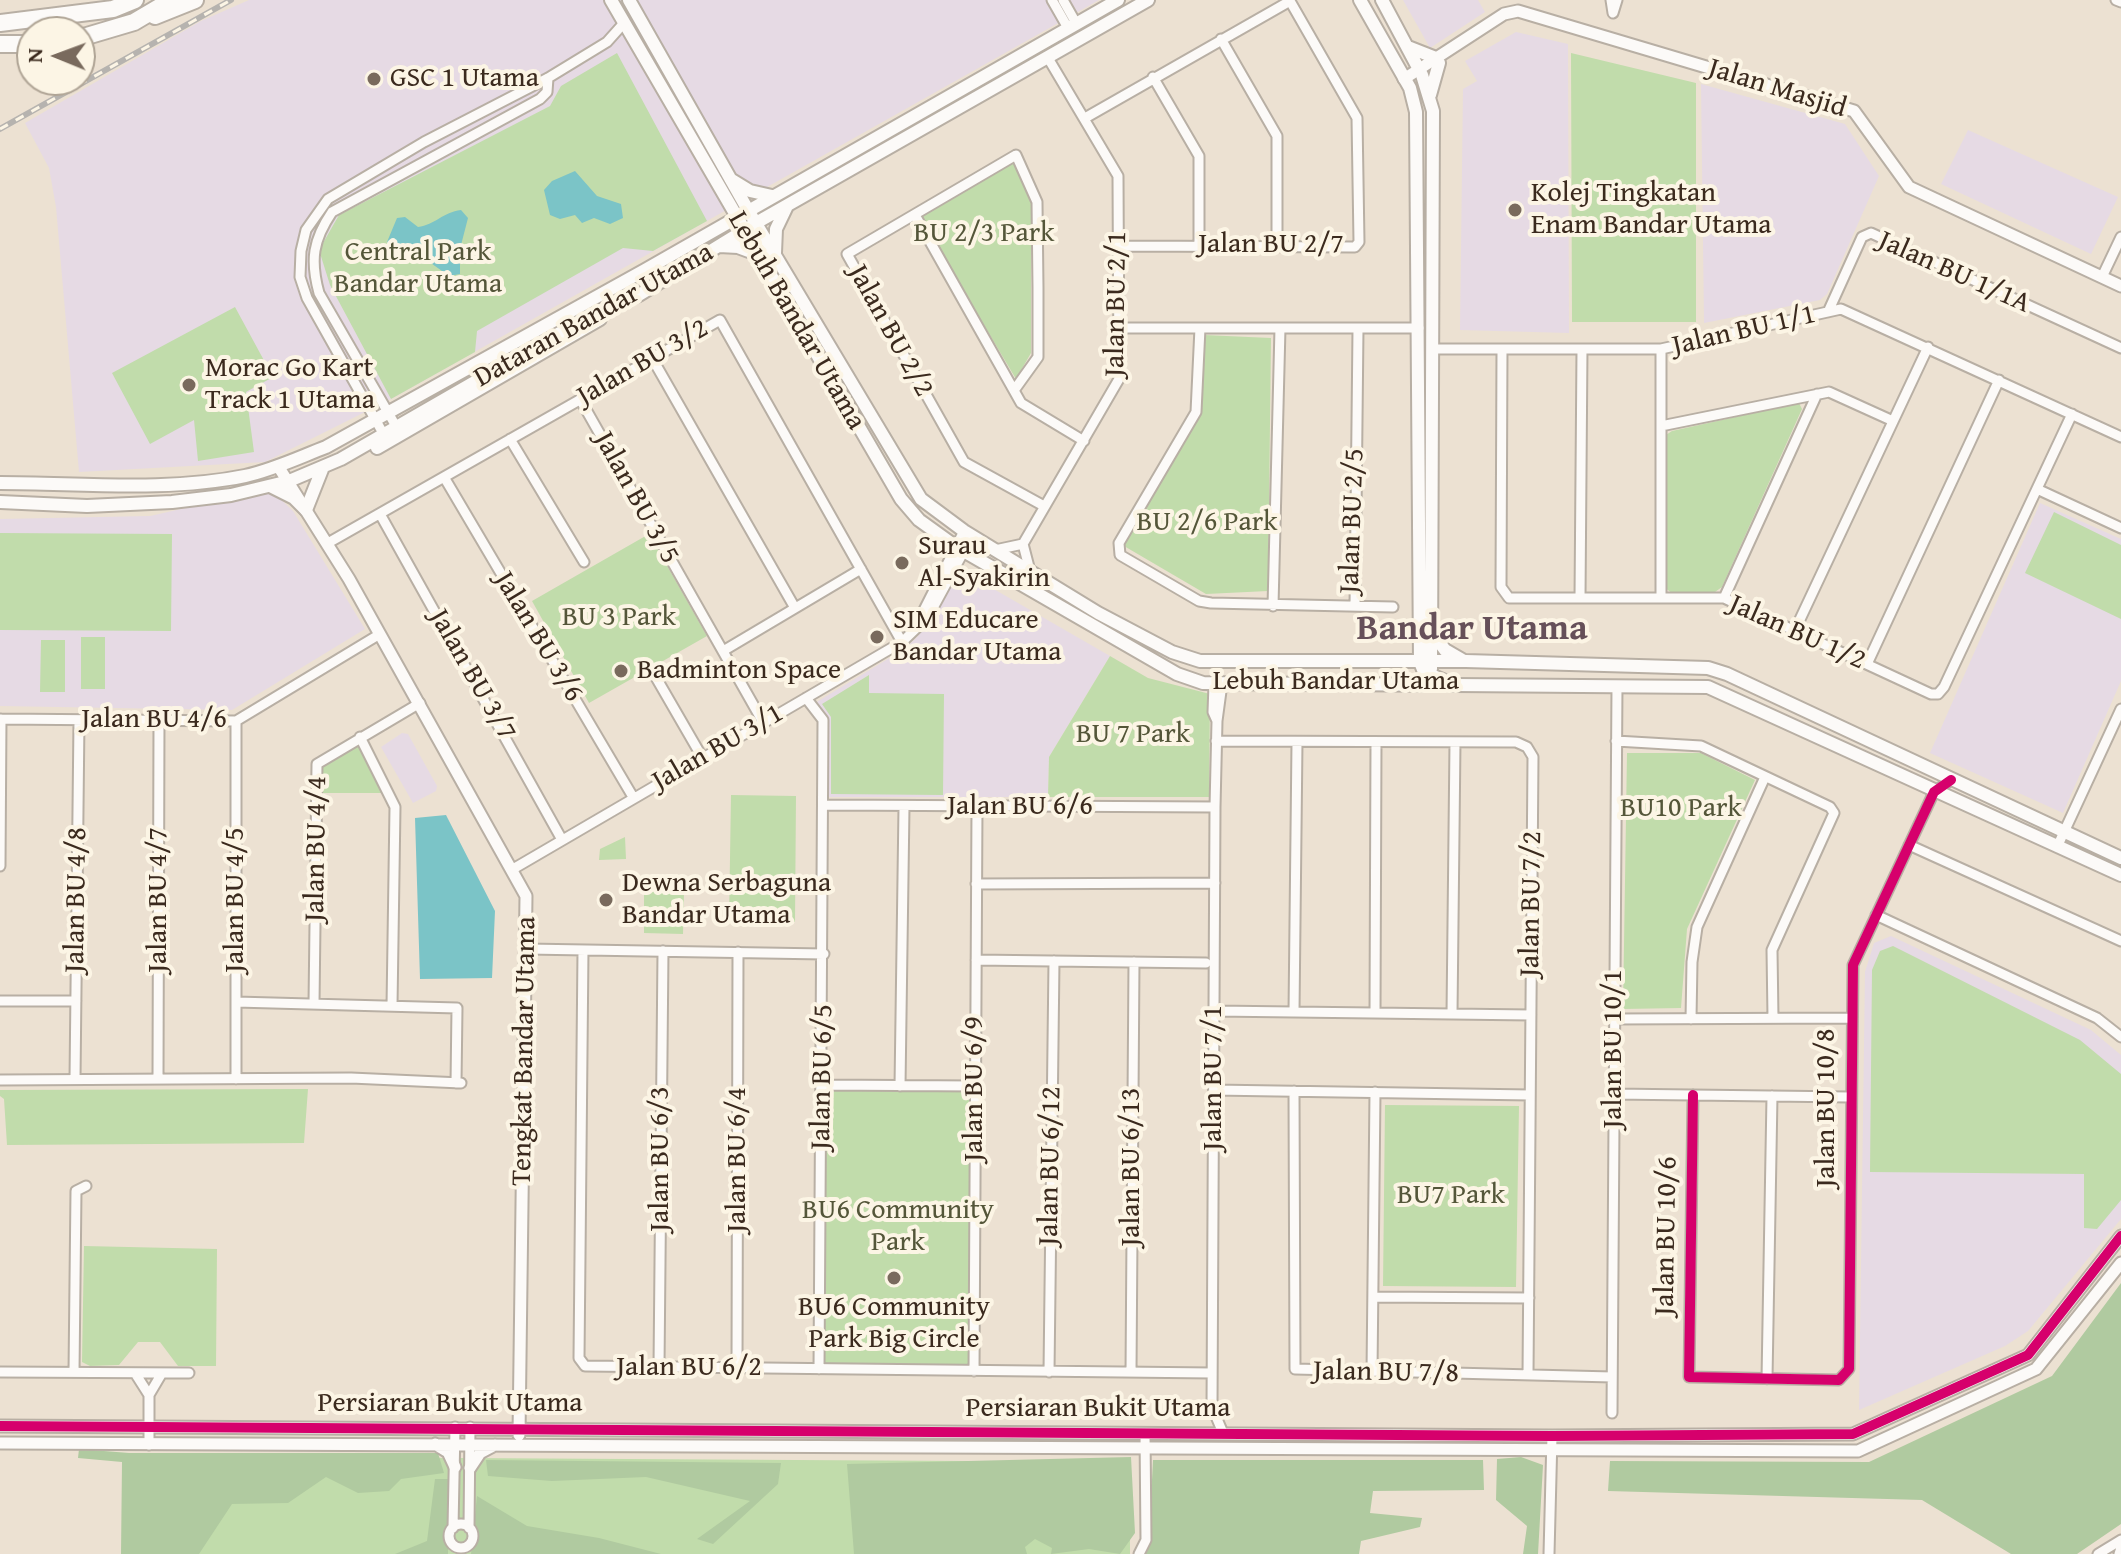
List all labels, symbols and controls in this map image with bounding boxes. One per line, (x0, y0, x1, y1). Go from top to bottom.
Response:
north arrow (16, 16, 96, 96)
text: N (18, 48, 50, 63)
street label: Jalan Masjid (1704, 52, 1850, 126)
place label: GSC 1 Utama (390, 62, 539, 96)
marker: GSC 1 Utama (365, 70, 383, 88)
place label: Kolej Tingkatan Enam Bandar Utama (1531, 177, 1772, 243)
marker: Kolej Tingkatan Enam Bandar Utama (1506, 201, 1524, 219)
street label: Lebuh Bandar Utama (720, 206, 872, 436)
park label: BU 2/3 Park (914, 217, 1054, 251)
street label: Jalan BU 1/1A (1873, 225, 2035, 321)
street label: Jalan BU 2/7 (1198, 228, 1344, 262)
street label: Jalan BU 2/1 (1099, 231, 1135, 377)
park label: Central Park Bandar Utama (334, 236, 502, 302)
street label: Dataran Bandar Utama (469, 236, 719, 396)
street label: Jalan BU 2/2 (840, 259, 940, 403)
street label: Jalan BU 1/1 (1669, 298, 1819, 364)
street label: Jalan BU 3/2 (572, 312, 714, 414)
place label: Morac Go Kart Track 1 Utama (205, 352, 375, 418)
marker: Morac Go Kart Track 1 Utama (180, 376, 198, 394)
street label: Jalan BU 3/5 (586, 426, 686, 570)
street label: Jalan BU 2/5 (1334, 448, 1372, 594)
park label: BU 2/6 Park (1137, 506, 1277, 540)
place label: Surau Al-Syakirin (918, 530, 1050, 596)
marker: Surau Al-Syakirin (893, 554, 911, 572)
street label: Jalan BU 3/6 (486, 566, 590, 708)
street label: Jalan BU 1/2 (1724, 588, 1870, 678)
park label: BU 3 Park (562, 601, 676, 635)
street label: Jalan BU 3/7 (421, 604, 523, 746)
place label: SIM Educare Bandar Utama (893, 604, 1061, 670)
district label: Bandar Utama (1356, 608, 1588, 652)
marker: SIM Educare Bandar Utama (868, 628, 886, 646)
place label: Badminton Space (637, 654, 841, 688)
marker: Badminton Space (612, 662, 630, 680)
street label: Lebuh Bandar Utama (1213, 665, 1459, 699)
street label: Jalan BU 3/1 (647, 697, 789, 799)
street label: Jalan BU 4/6 (81, 703, 227, 737)
park label: BU 7 Park (1076, 718, 1190, 752)
street label: Jalan BU 4/4 (299, 776, 335, 922)
street label: Jalan BU 6/6 (947, 790, 1093, 824)
park label: BU10 Park (1620, 792, 1742, 826)
street label: Jalan BU 4/8 (59, 827, 95, 973)
street label: Jalan BU 4/7 (142, 827, 176, 973)
street label: Jalan BU 4/5 (219, 827, 253, 973)
street label: Jalan BU 7/2 (1514, 831, 1550, 977)
place label: Dewna Serbaguna Bandar Utama (622, 867, 831, 933)
marker: Dewna Serbaguna Bandar Utama (597, 891, 615, 909)
street label: Tengkat Bandar Utama (506, 916, 544, 1186)
street label: Jalan BU 10/1 (1597, 969, 1631, 1129)
street label: Jalan BU 6/5 (805, 1004, 841, 1150)
street label: Jalan BU 7/1 (1197, 1005, 1231, 1151)
street label: Jalan BU 6/9 (958, 1016, 992, 1162)
street label: Jalan BU 10/8 (1810, 1028, 1844, 1188)
street label: Jalan BU 6/3 (644, 1086, 678, 1232)
street label: Jalan BU 6/12 (1033, 1086, 1069, 1246)
street label: Jalan BU 6/4 (721, 1087, 755, 1233)
street label: Jalan BU 6/13 (1115, 1087, 1149, 1247)
street label: Jalan BU 10/6 (1649, 1156, 1685, 1316)
park label: BU7 Park (1397, 1179, 1505, 1213)
park label: BU6 Community Park (802, 1194, 994, 1260)
marker: BU6 Community Park Big Circle (885, 1269, 903, 1287)
place label: BU6 Community Park Big Circle (798, 1291, 990, 1357)
street label: Jalan BU 6/2 (616, 1351, 762, 1385)
street label: Jalan BU 7/8 (1313, 1355, 1459, 1391)
street label: Persiaran Bukit Utama (317, 1387, 583, 1421)
street label: Persiaran Bukit Utama (965, 1392, 1231, 1426)

